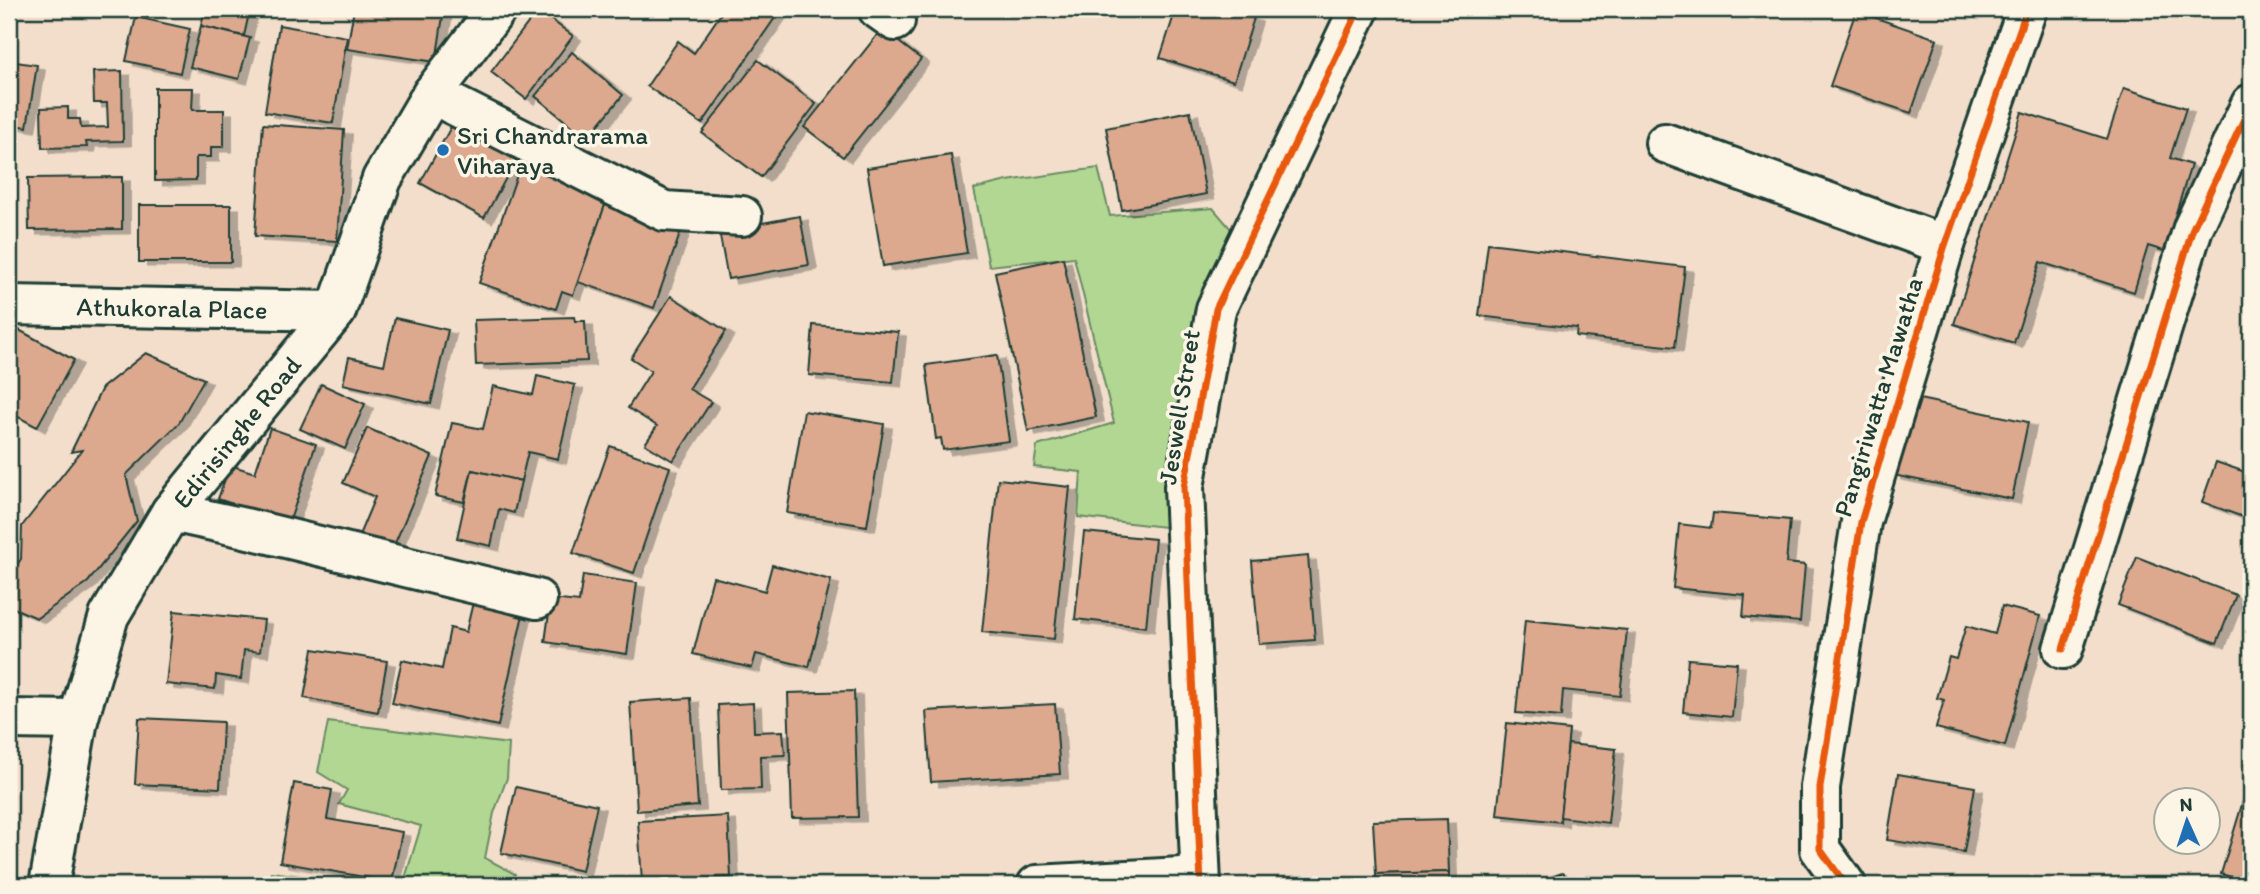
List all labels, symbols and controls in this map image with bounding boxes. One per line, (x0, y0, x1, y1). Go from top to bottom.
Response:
place label: Sri Chandrarama Viharaya (457, 119, 648, 181)
marker: Sri Chandrarama Viharaya (435, 142, 451, 158)
street label: Pangiriwatta Mawatha (1826, 273, 1930, 521)
street label: Athukorala Place (76, 290, 268, 326)
street label: Jeswell Street (1151, 327, 1207, 487)
street label: Edirisinghe Road (166, 349, 309, 515)
north arrow (2152, 786, 2222, 856)
text: N (2179, 793, 2193, 816)

